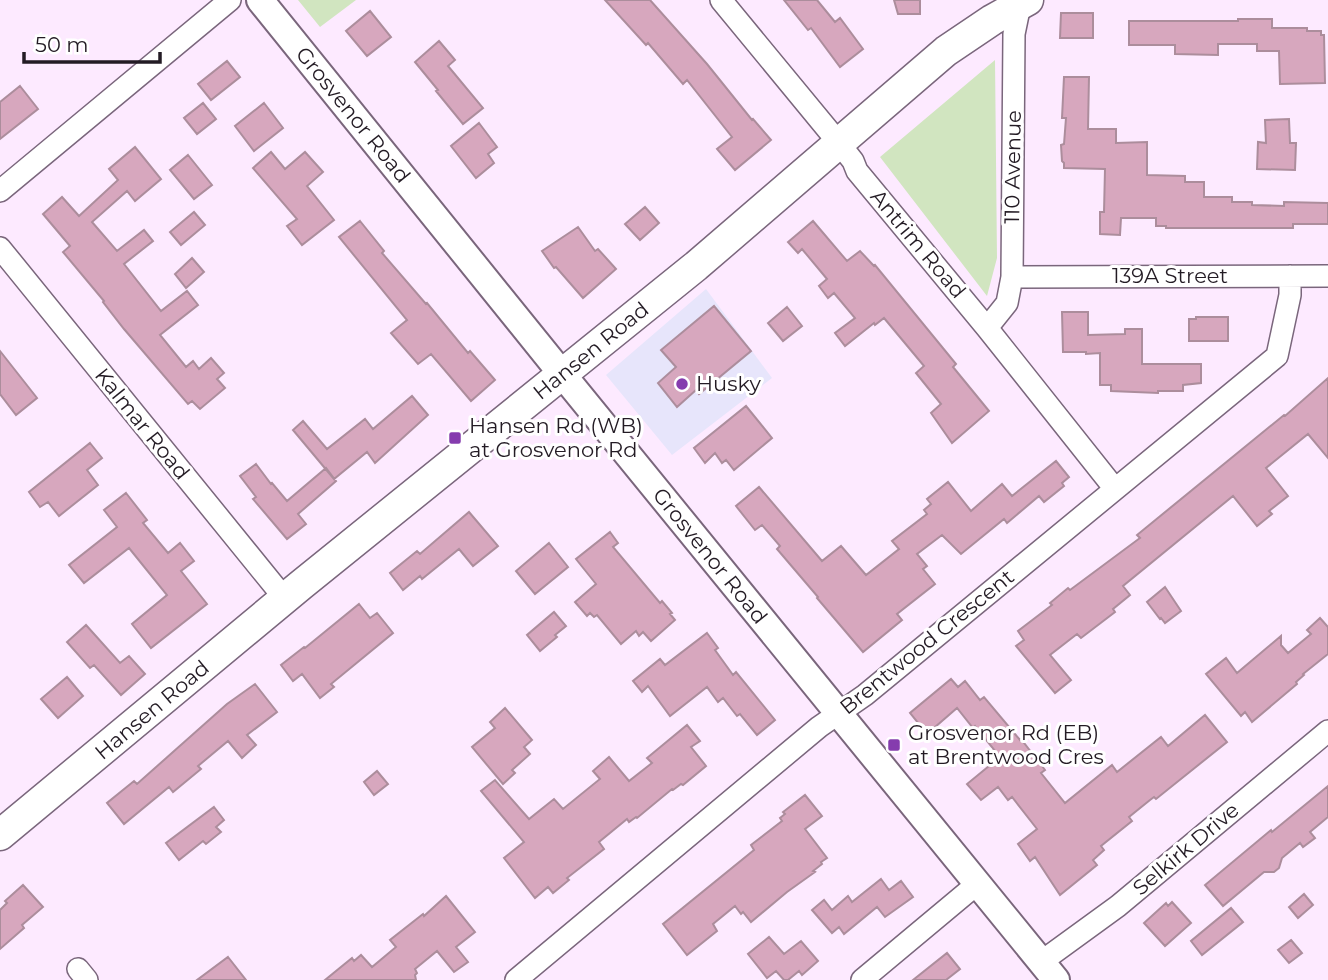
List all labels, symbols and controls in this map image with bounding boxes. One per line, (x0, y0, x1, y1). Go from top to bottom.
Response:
scale bar (24, 21, 161, 65)
text: 50 m (35, 32, 89, 57)
street label: Grosvenor Road (291, 42, 416, 188)
street label: 110 Avenue (999, 110, 1026, 224)
street label: Antrim Road (866, 184, 971, 303)
street label: 139A Street (1112, 263, 1228, 288)
street label: Hansen Road (528, 296, 653, 405)
street label: Kalmar Road (90, 363, 195, 484)
place label: Husky (696, 371, 761, 396)
marker: Husky (674, 376, 690, 392)
place label: Hansen Rd (WB) at Grosvenor Rd (469, 413, 643, 462)
marker: Hansen Rd (WB) at Grosvenor Rd (447, 430, 463, 446)
street label: Grosvenor Road (648, 483, 773, 629)
street label: Brentwood Crescent (835, 564, 1019, 719)
street label: Hansen Road (90, 655, 214, 765)
place label: Grosvenor Rd (EB) at Brentwood Cres (908, 720, 1104, 769)
marker: Grosvenor Rd (EB) at Brentwood Cres (886, 737, 902, 753)
street label: Selkirk Drive (1128, 797, 1244, 900)

